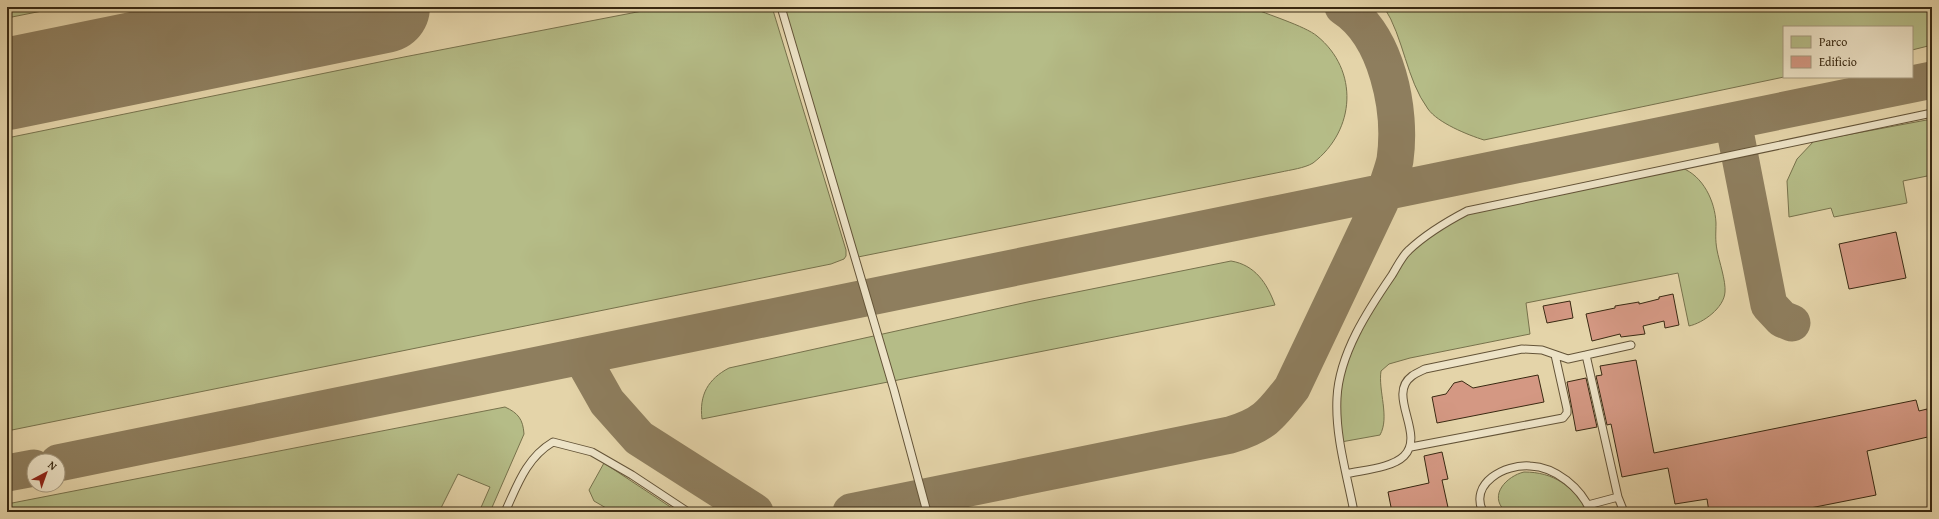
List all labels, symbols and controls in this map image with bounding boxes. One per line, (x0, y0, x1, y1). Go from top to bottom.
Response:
legend (1783, 26, 1913, 78)
text: Parco (1819, 33, 1847, 50)
text: Edificio (1819, 53, 1857, 70)
north arrow (26, 453, 66, 493)
text: N (45, 457, 61, 474)

